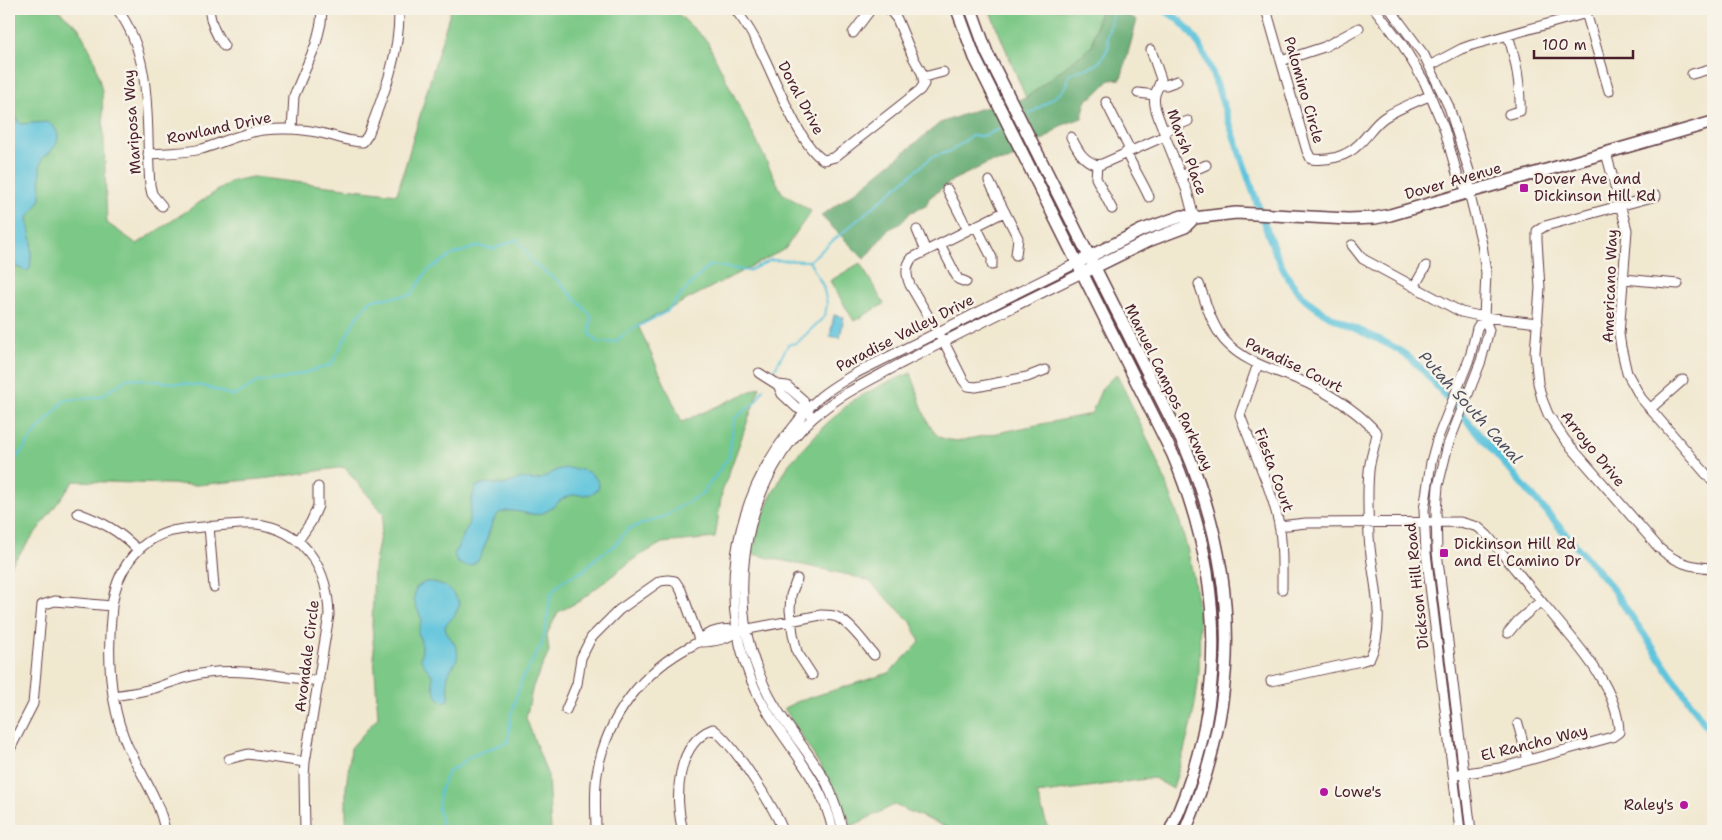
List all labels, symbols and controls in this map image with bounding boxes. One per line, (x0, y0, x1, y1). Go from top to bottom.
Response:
scale bar (1534, 28, 1633, 60)
street label: Palomino Circle (1279, 34, 1329, 146)
text: 100 m (1542, 35, 1587, 55)
street label: Doral Drive (773, 58, 829, 138)
street label: Mariposa Way (118, 69, 146, 175)
street label: Marsh Place (1162, 106, 1212, 198)
street label: Rowland Drive (165, 107, 273, 149)
street label: Dover Avenue (1402, 158, 1504, 204)
place label: Dover Ave and Dickinson Hill Rd (1534, 169, 1656, 206)
marker: Dover Ave and Dickinson Hill Rd (1518, 182, 1530, 194)
street label: Americano Way (1598, 229, 1622, 343)
street label: Paradise Valley Drive (833, 289, 977, 377)
street label: Manuel Campos Parkway (1120, 300, 1218, 474)
street label: Paradise Court (1242, 333, 1346, 397)
water label: Putah South Canal (1414, 346, 1527, 468)
street label: Arroyo Drive (1556, 407, 1630, 491)
street label: Fiesta Court (1250, 425, 1298, 515)
street label: Dickson Hill Road (1400, 521, 1434, 650)
place label: Dickinson Hill Rd and El Camino Dr (1454, 534, 1581, 571)
marker: Dickinson Hill Rd and El Camino Dr (1438, 547, 1450, 559)
street label: Avondale Circle (290, 599, 324, 713)
street label: El Rancho Way (1479, 720, 1589, 766)
place label: Lowe's (1334, 782, 1382, 802)
marker: Lowe's (1318, 786, 1330, 798)
place label: Raley's (1624, 795, 1674, 815)
marker: Raley's (1678, 799, 1690, 811)

